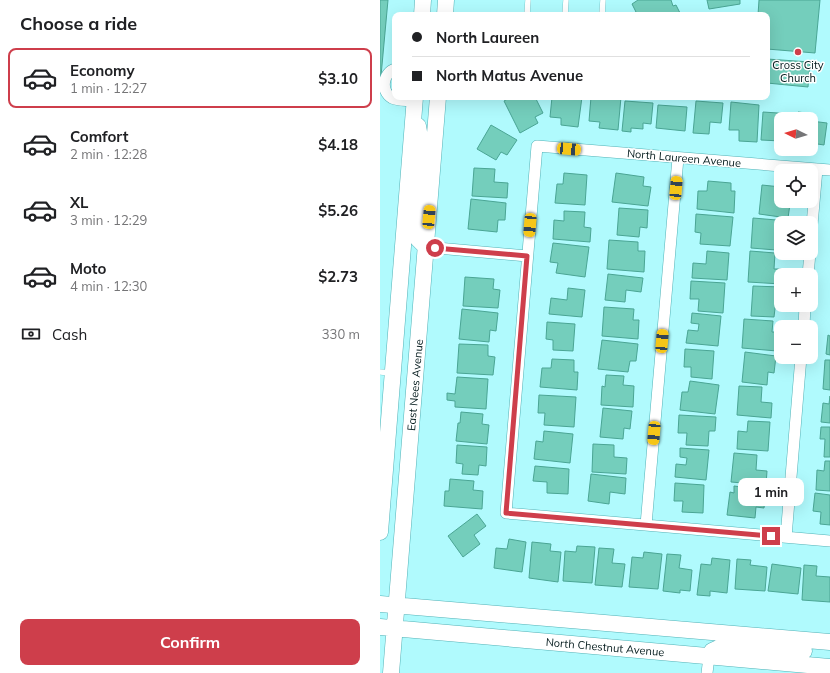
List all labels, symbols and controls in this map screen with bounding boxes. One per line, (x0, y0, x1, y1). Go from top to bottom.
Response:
text: Choose a ride (20, 12, 137, 35)
text: North Laureen (436, 28, 539, 47)
marker: Cross City Church (793, 47, 803, 57)
place label: Cross City Church (772, 58, 824, 85)
icon: car (22, 60, 58, 96)
text: Economy (70, 61, 135, 80)
text: North Matus Avenue (436, 66, 583, 85)
text: $3.10 (318, 69, 358, 88)
text: 1 min · 12:27 (70, 80, 147, 96)
north arrow (774, 112, 818, 156)
map controls (774, 112, 818, 364)
icon: car (22, 126, 58, 162)
text: Comfort (70, 127, 128, 146)
text: $4.18 (318, 135, 358, 154)
car (557, 142, 581, 156)
text: 2 min · 12:28 (70, 146, 147, 162)
street label: North Laureen Avenue (626, 146, 742, 170)
button: locate (774, 164, 818, 208)
car (669, 176, 683, 200)
icon: car (22, 192, 58, 228)
text: XL (70, 193, 88, 212)
text: $5.26 (318, 201, 358, 220)
car (422, 205, 436, 229)
text: 3 min · 12:29 (70, 212, 147, 228)
car (523, 213, 537, 237)
button: layers (774, 216, 818, 260)
route start (426, 239, 444, 257)
icon: car (22, 258, 58, 294)
text: Moto (70, 259, 106, 278)
text: $2.73 (318, 267, 358, 286)
button: + (774, 268, 818, 312)
text: 4 min · 12:30 (70, 278, 147, 294)
button: − (774, 320, 818, 364)
icon: cash (20, 323, 42, 345)
text: Cash (52, 325, 87, 344)
text: 330 m (322, 326, 360, 342)
car (655, 329, 669, 353)
street label: East Nees Avenue (404, 339, 426, 431)
car (647, 421, 661, 445)
callout: 1 min (738, 478, 804, 506)
text: 1 min (754, 484, 788, 500)
route end (762, 527, 780, 545)
button: Confirm (20, 619, 360, 665)
street label: North Chestnut Avenue (545, 635, 665, 659)

